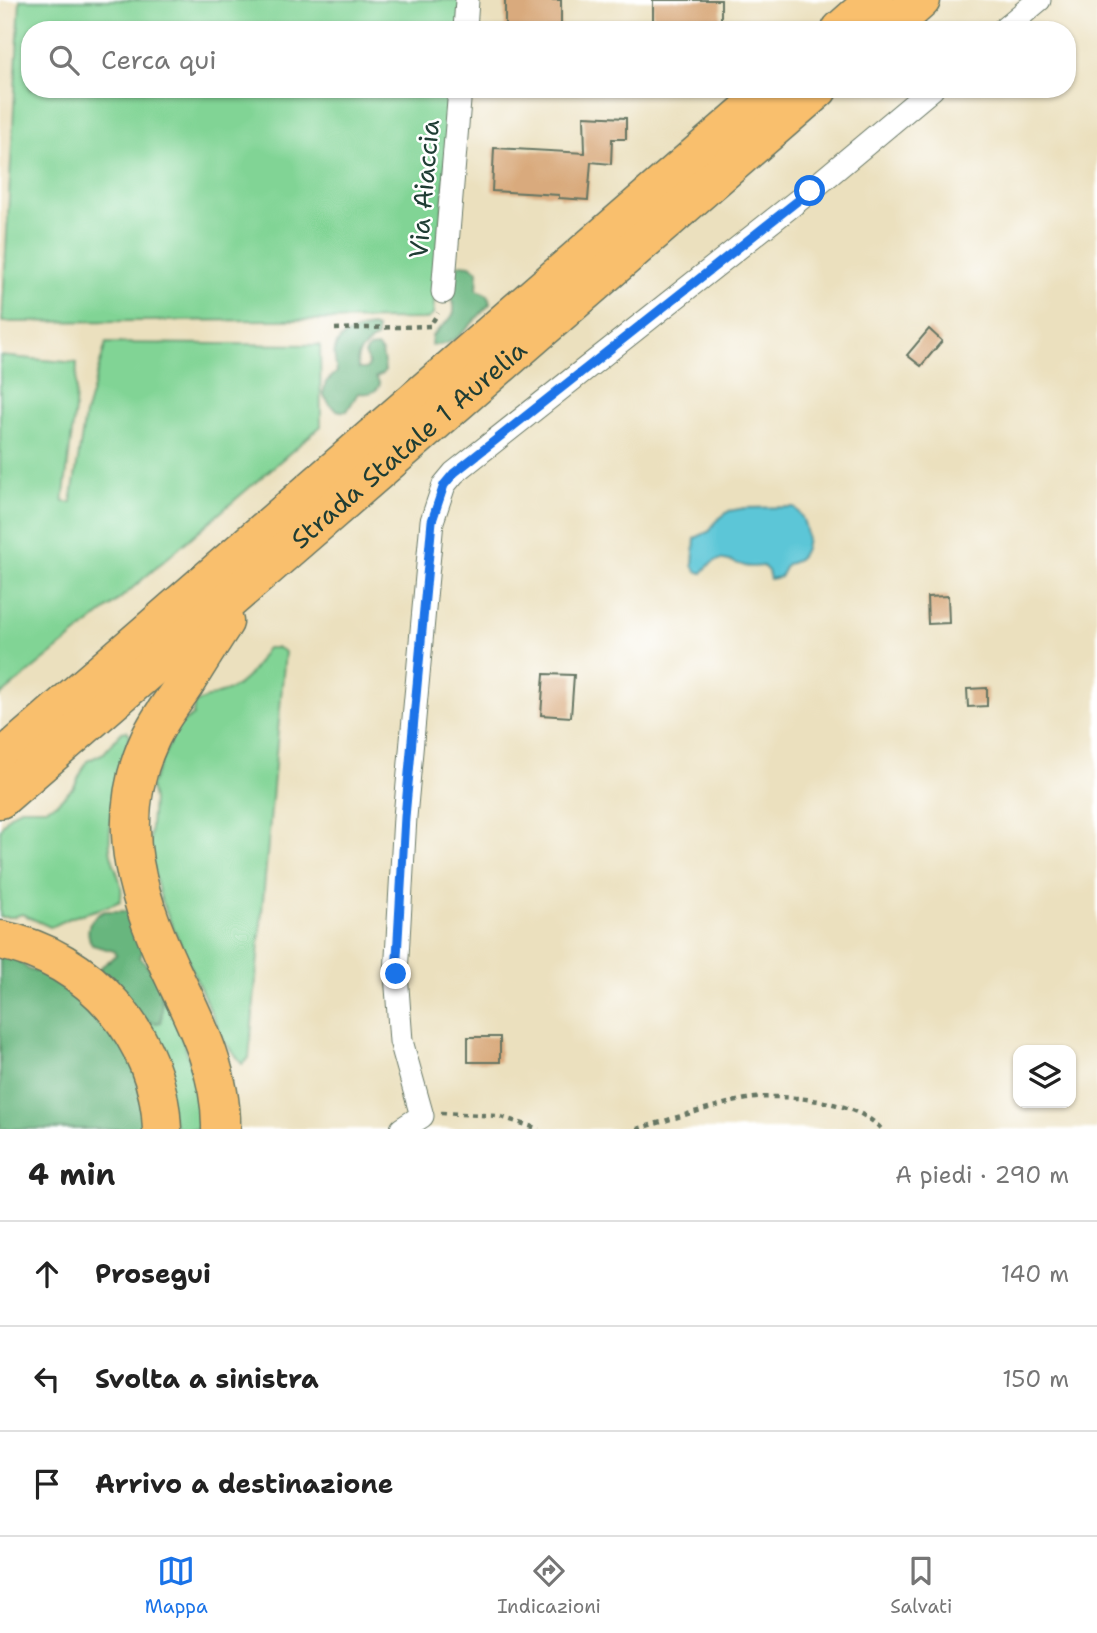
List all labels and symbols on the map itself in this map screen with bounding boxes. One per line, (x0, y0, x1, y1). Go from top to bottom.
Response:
street label: Via Aiaccia (400, 118, 447, 260)
route start (794, 175, 825, 206)
street label: Strada Statale 1 Aurelia (283, 332, 534, 556)
route end (380, 958, 411, 989)

